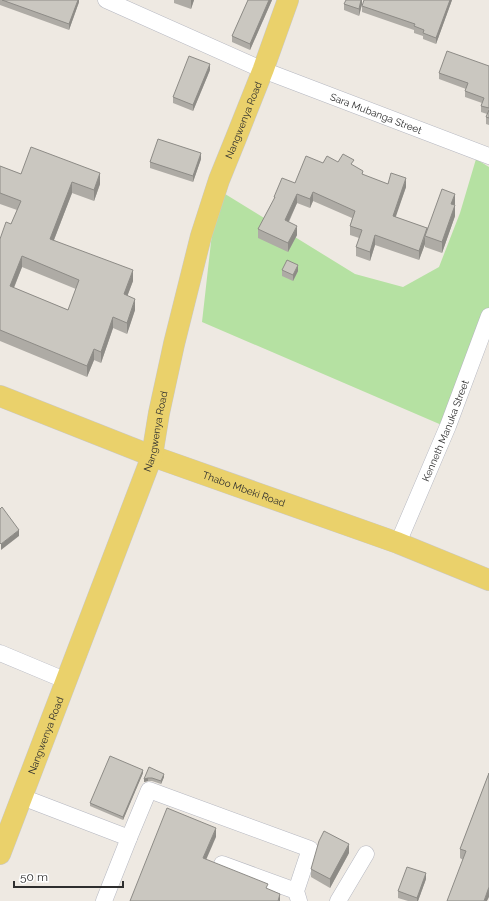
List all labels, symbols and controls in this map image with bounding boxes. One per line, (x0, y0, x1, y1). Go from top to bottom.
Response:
street label: Nangwenya Road (223, 80, 263, 160)
street label: Sara Mubanga Street (329, 91, 424, 136)
street label: Kenneth Manuka Street (420, 378, 470, 483)
street label: Nangwenya Road (141, 390, 169, 473)
street label: Thabo Mbeki Road (201, 469, 287, 508)
street label: Nangwenya Road (26, 695, 65, 776)
scale bar (14, 863, 123, 889)
text: 50 m (20, 870, 48, 884)

